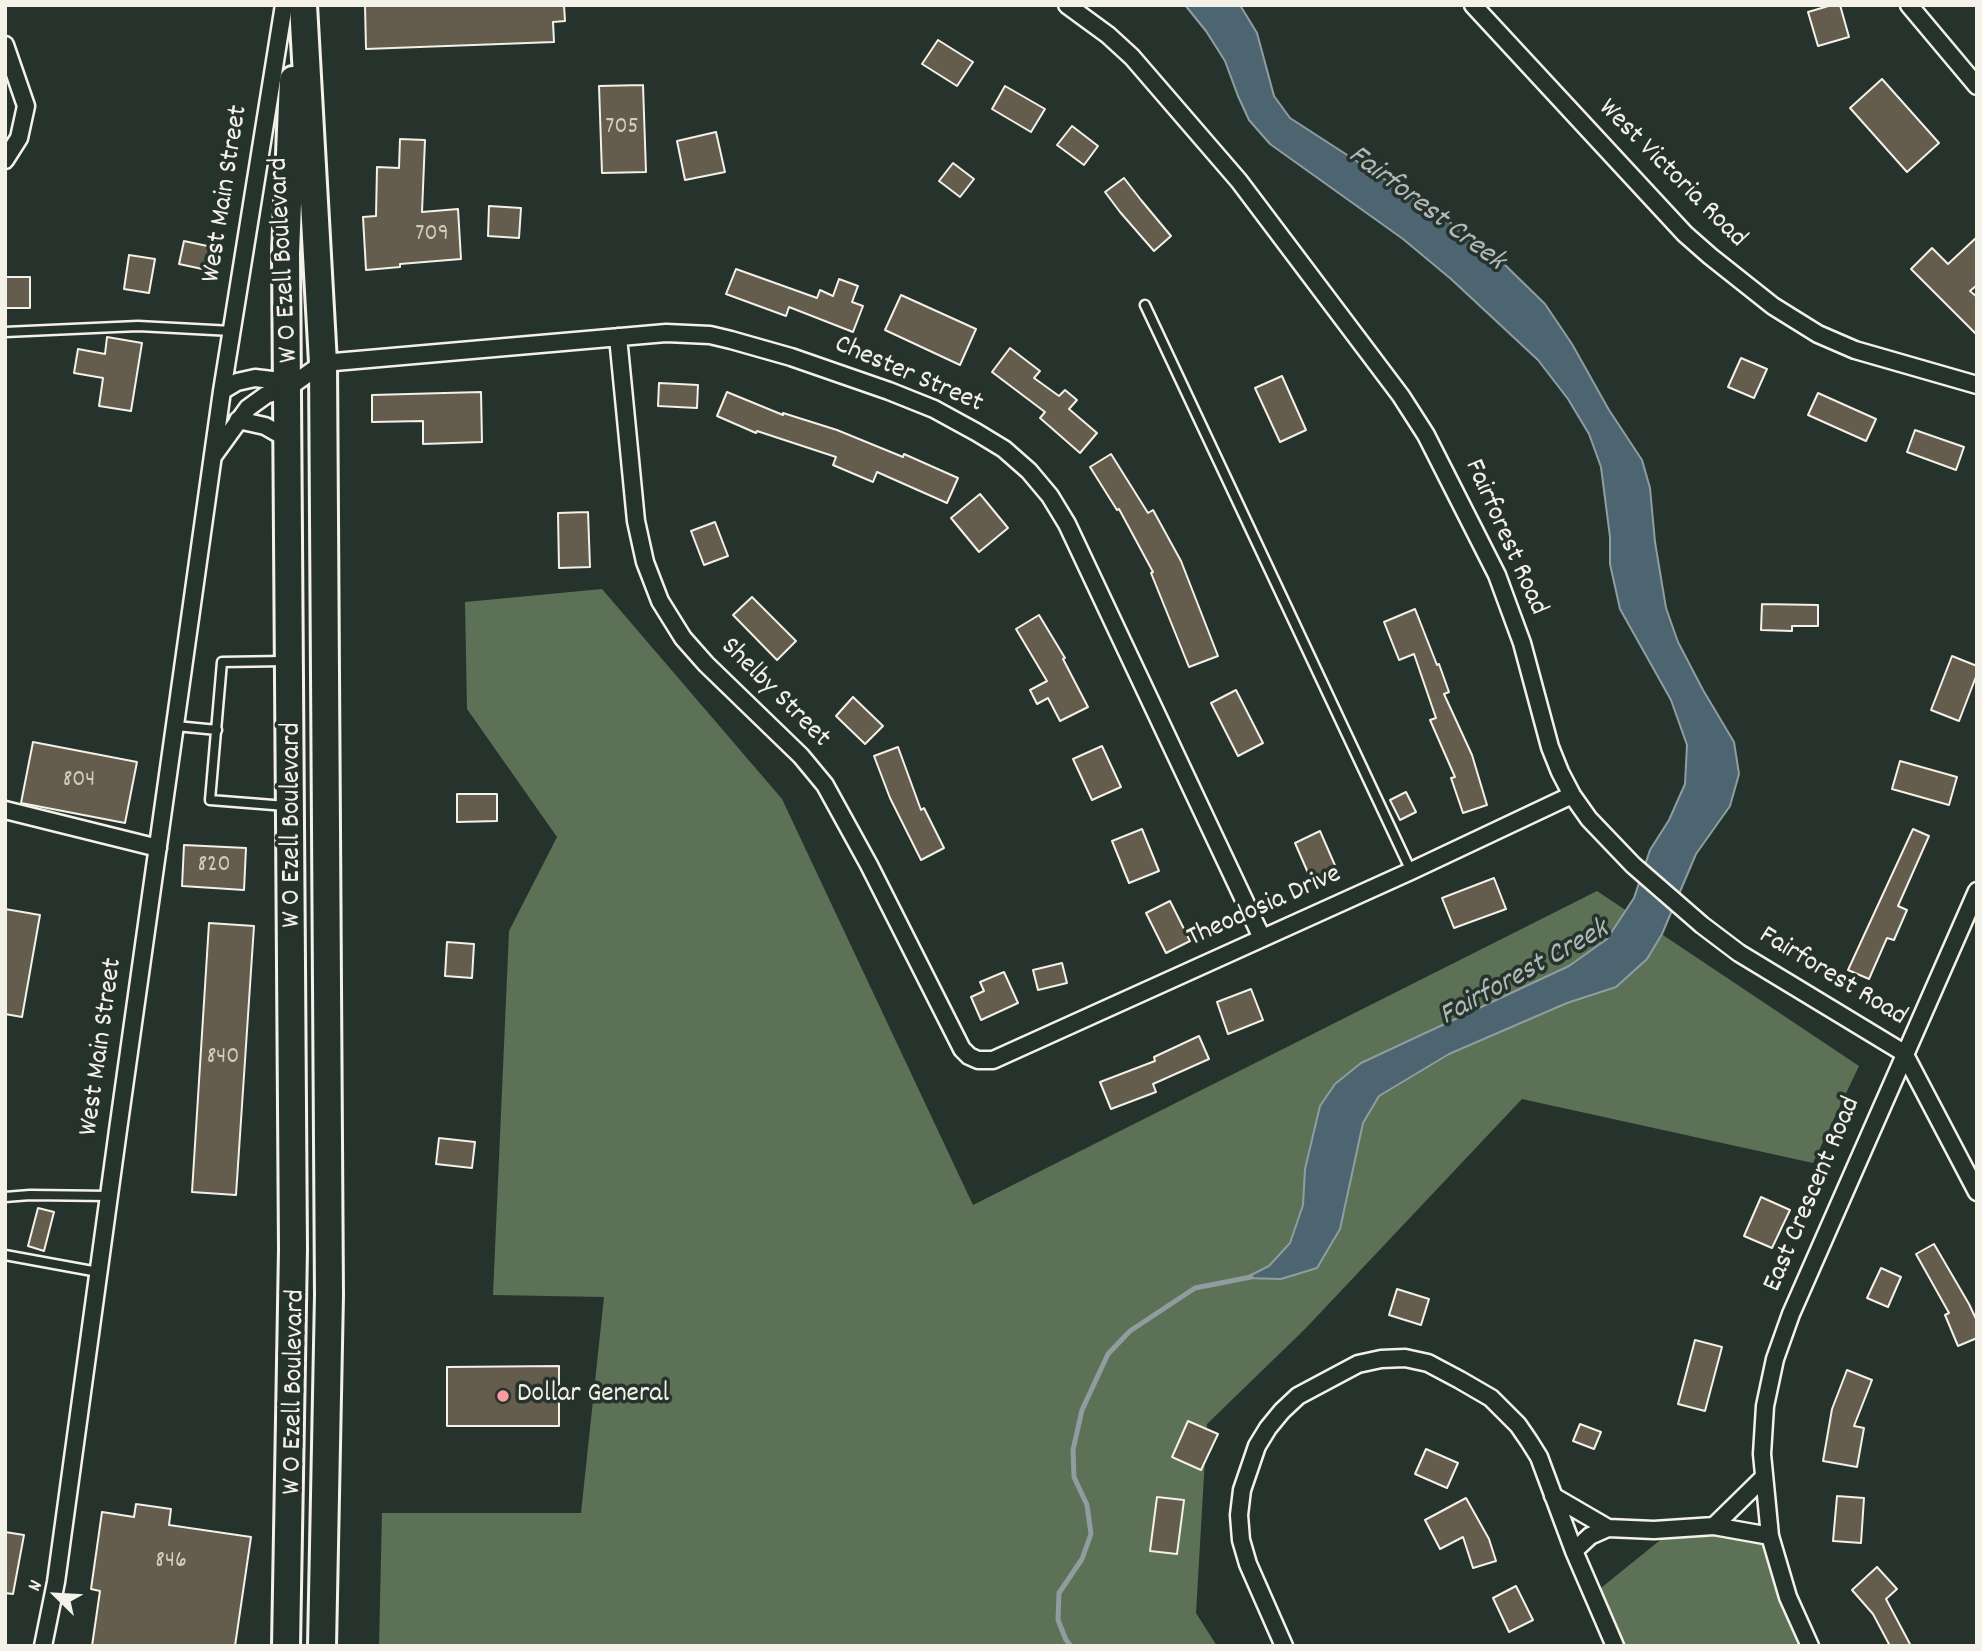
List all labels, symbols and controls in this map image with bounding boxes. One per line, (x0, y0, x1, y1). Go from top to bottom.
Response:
street label: West Victoria Road (1589, 93, 1753, 257)
street label: West Main Street (196, 103, 258, 285)
house number: 705 (605, 115, 639, 143)
water label: Fairforest Creek (1339, 139, 1511, 281)
street label: W O Ezell Boulevard (264, 157, 308, 363)
house number: 709 (415, 222, 449, 250)
street label: Chester Street (829, 330, 987, 422)
street label: Fairforest Road (1455, 455, 1553, 621)
street label: Shelby Street (712, 632, 836, 756)
street label: W O Ezell Boulevard (277, 722, 311, 928)
house number: 804 (63, 768, 95, 796)
house number: 820 (197, 853, 231, 881)
street label: Theodosia Drive (1183, 859, 1347, 957)
water label: Fairforest Creek (1434, 914, 1616, 1036)
street label: Fairforest Road (1752, 921, 1912, 1035)
street label: West Main Street (74, 956, 132, 1138)
house number: 840 (207, 1045, 239, 1073)
street label: East Crescent Road (1758, 1093, 1870, 1297)
street label: W O Ezell Boulevard (277, 1289, 315, 1495)
place label: Dollar General (517, 1379, 669, 1413)
marker: Dollar General (495, 1388, 511, 1404)
house number: 846 (155, 1549, 187, 1577)
north arrow (21, 1560, 91, 1630)
text: N (22, 1576, 51, 1596)

